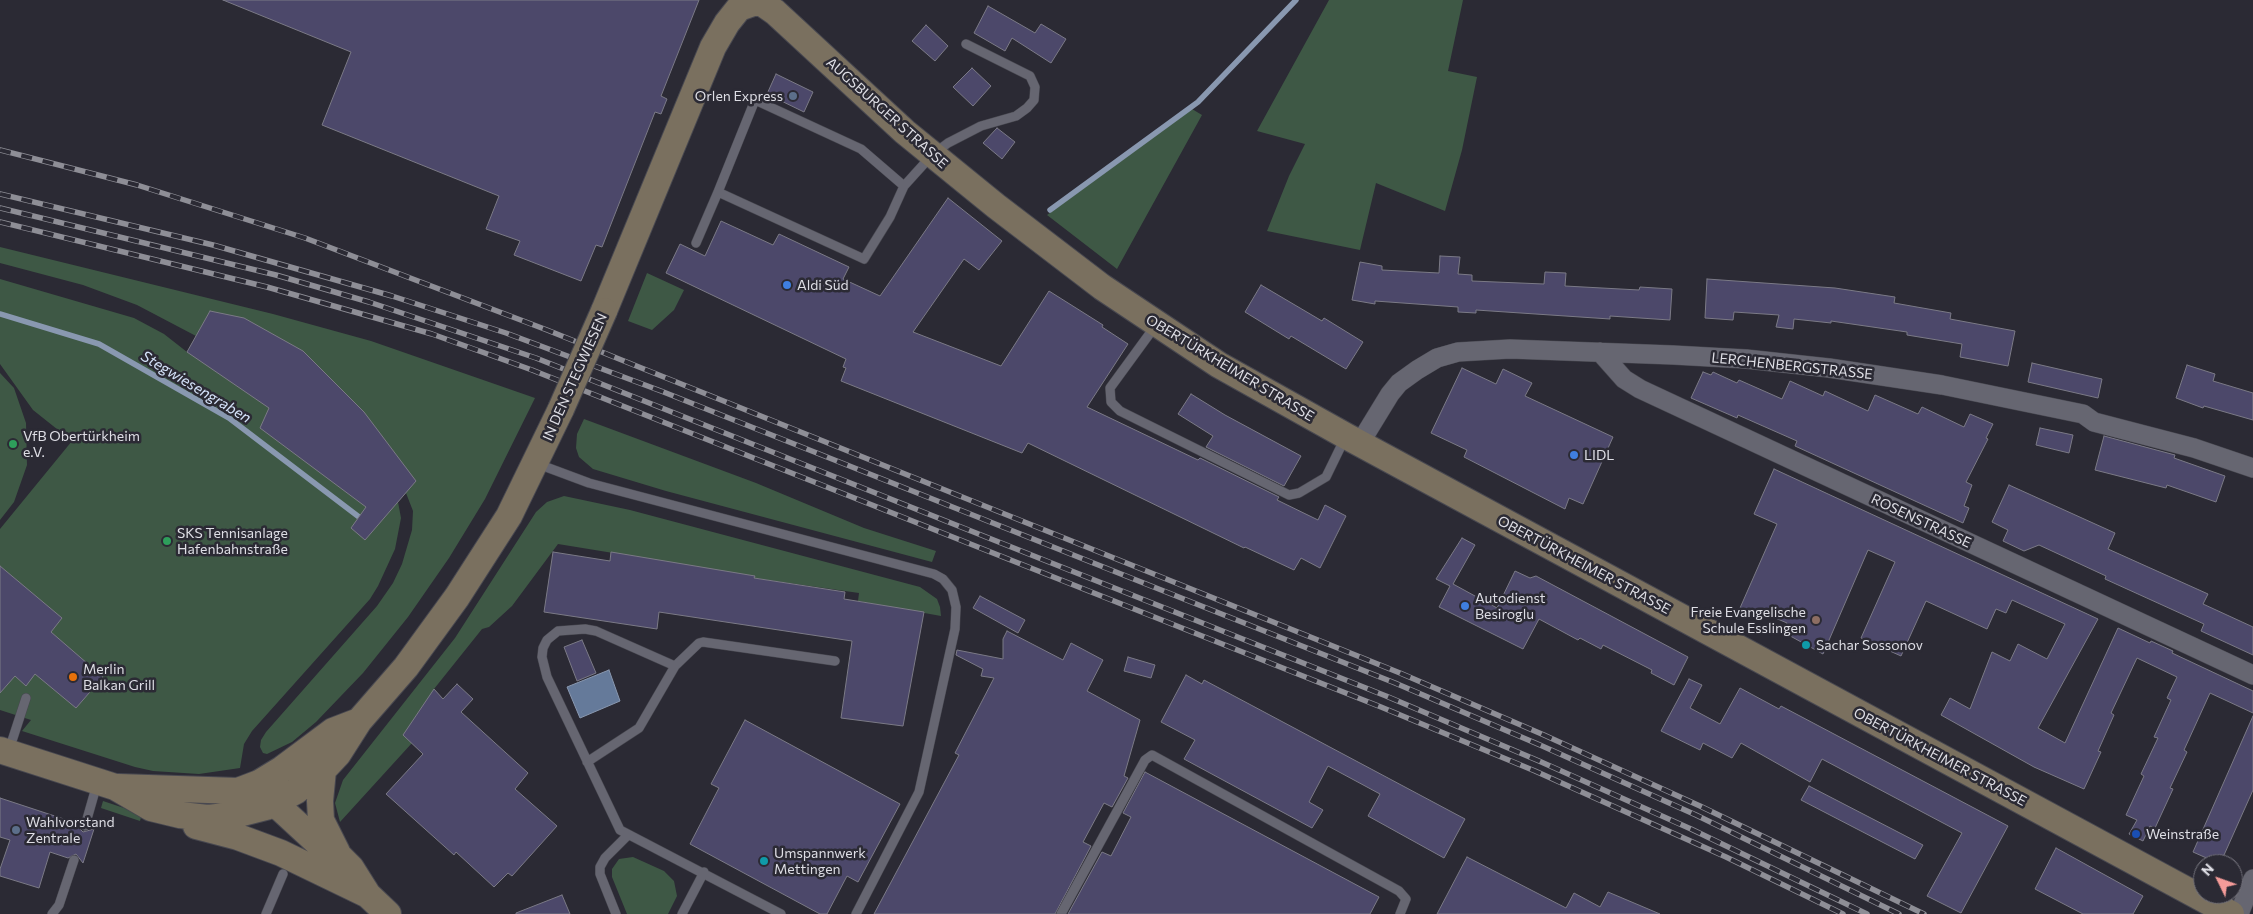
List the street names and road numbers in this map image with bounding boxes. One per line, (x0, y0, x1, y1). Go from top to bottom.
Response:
street label: AUGSBURGER STRASSE (823, 54, 951, 172)
street label: IN DEN STEGWIESEN (539, 310, 611, 444)
street label: OBERTÜRKHEIMER STRASSE (1143, 311, 1317, 425)
street label: LERCHENBERGSTRASSE (1711, 349, 1873, 383)
street label: ROSENSTRASSE (1868, 490, 1974, 552)
street label: OBERTÜRKHEIMER STRASSE (1495, 512, 1673, 618)
street label: OBERTÜRKHEIMER STRASSE (1851, 704, 2029, 810)

